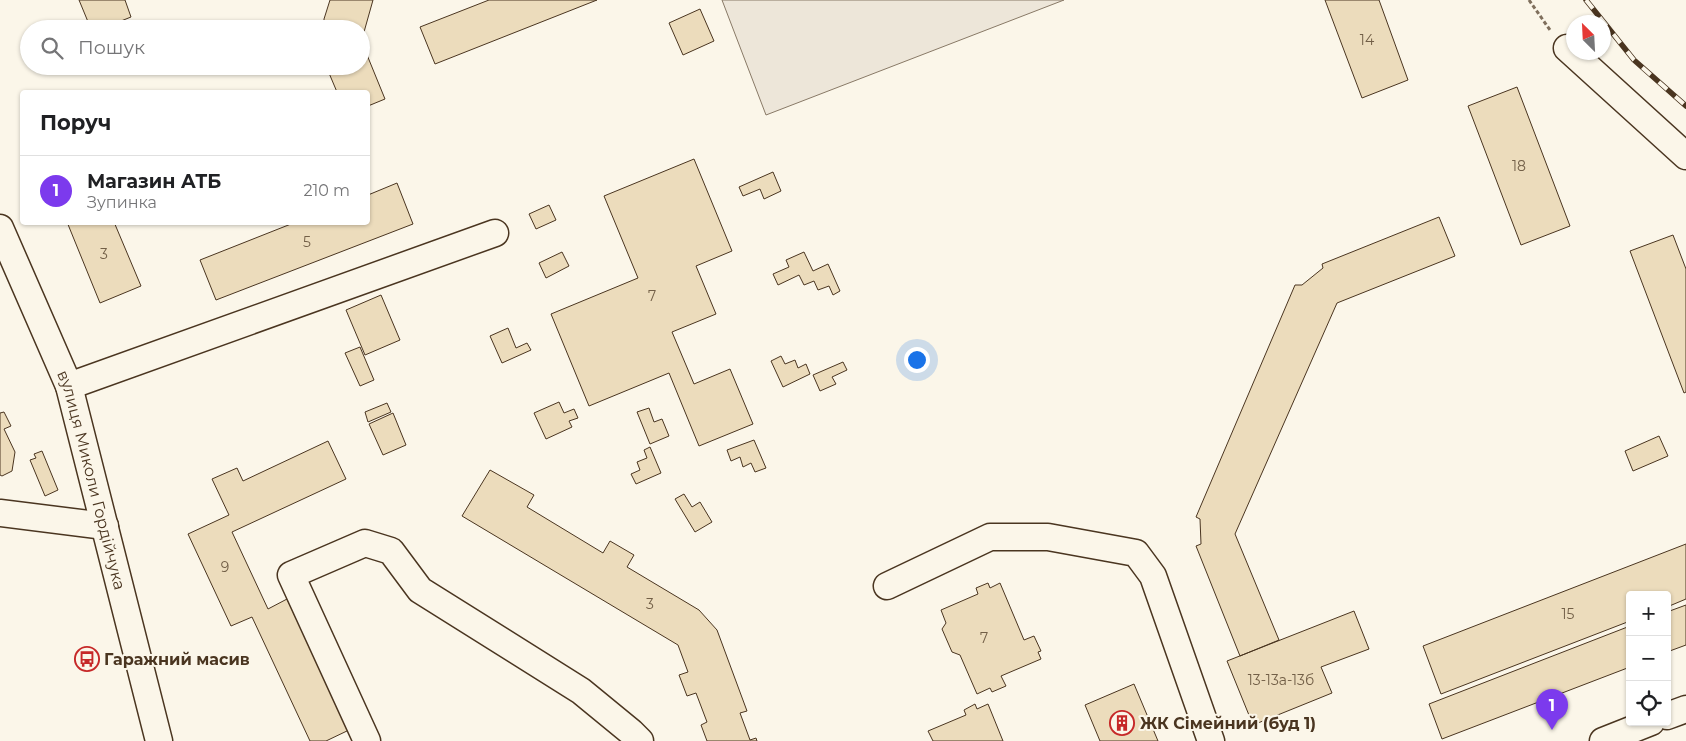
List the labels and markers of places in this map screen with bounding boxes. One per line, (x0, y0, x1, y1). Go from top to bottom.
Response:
bus stop icon: Гаражний масив (74, 646, 100, 672)
place label: Гаражний масив (104, 650, 250, 669)
pin: 1 (1536, 689, 1568, 730)
building icon: ЖК Сімейний (буд 1) (1109, 710, 1135, 736)
place label: ЖК Сімейний (буд 1) (1140, 714, 1316, 733)

